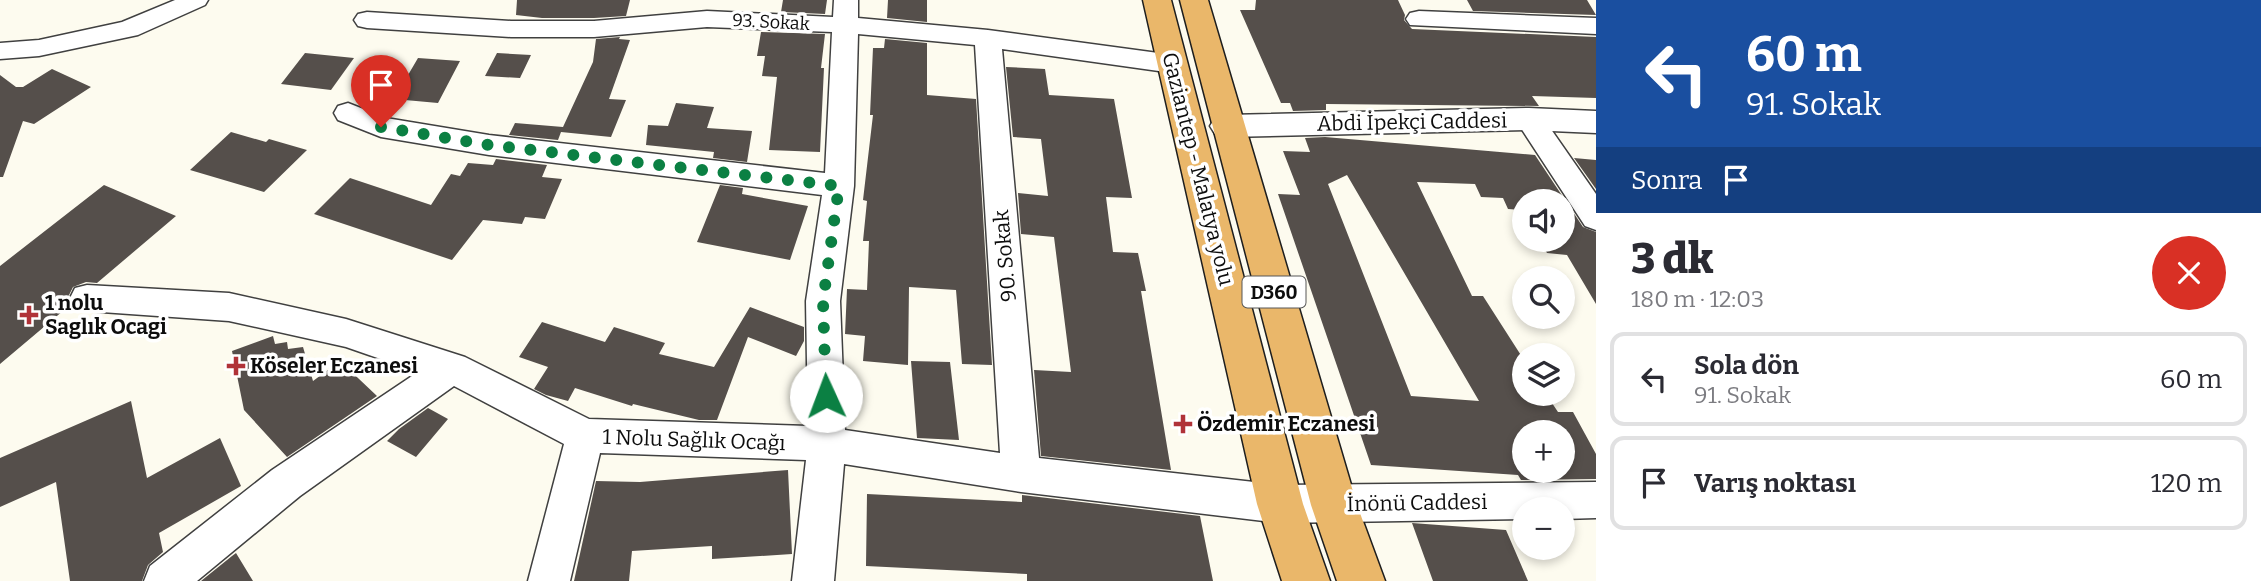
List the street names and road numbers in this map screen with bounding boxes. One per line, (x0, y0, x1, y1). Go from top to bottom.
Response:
street label: 93. Sokak (732, 9, 811, 35)
street label: Gaziantep - Malatya yolu (1156, 50, 1240, 288)
street label: Abdi İpekçi Caddesi (1317, 107, 1507, 137)
street label: 90. Sokak (988, 209, 1022, 303)
road number: D360 (1242, 276, 1306, 308)
street label: 1 Nolu Sağlık Ocağı (602, 424, 786, 456)
street label: İnönü Caddesi (1347, 489, 1487, 517)

